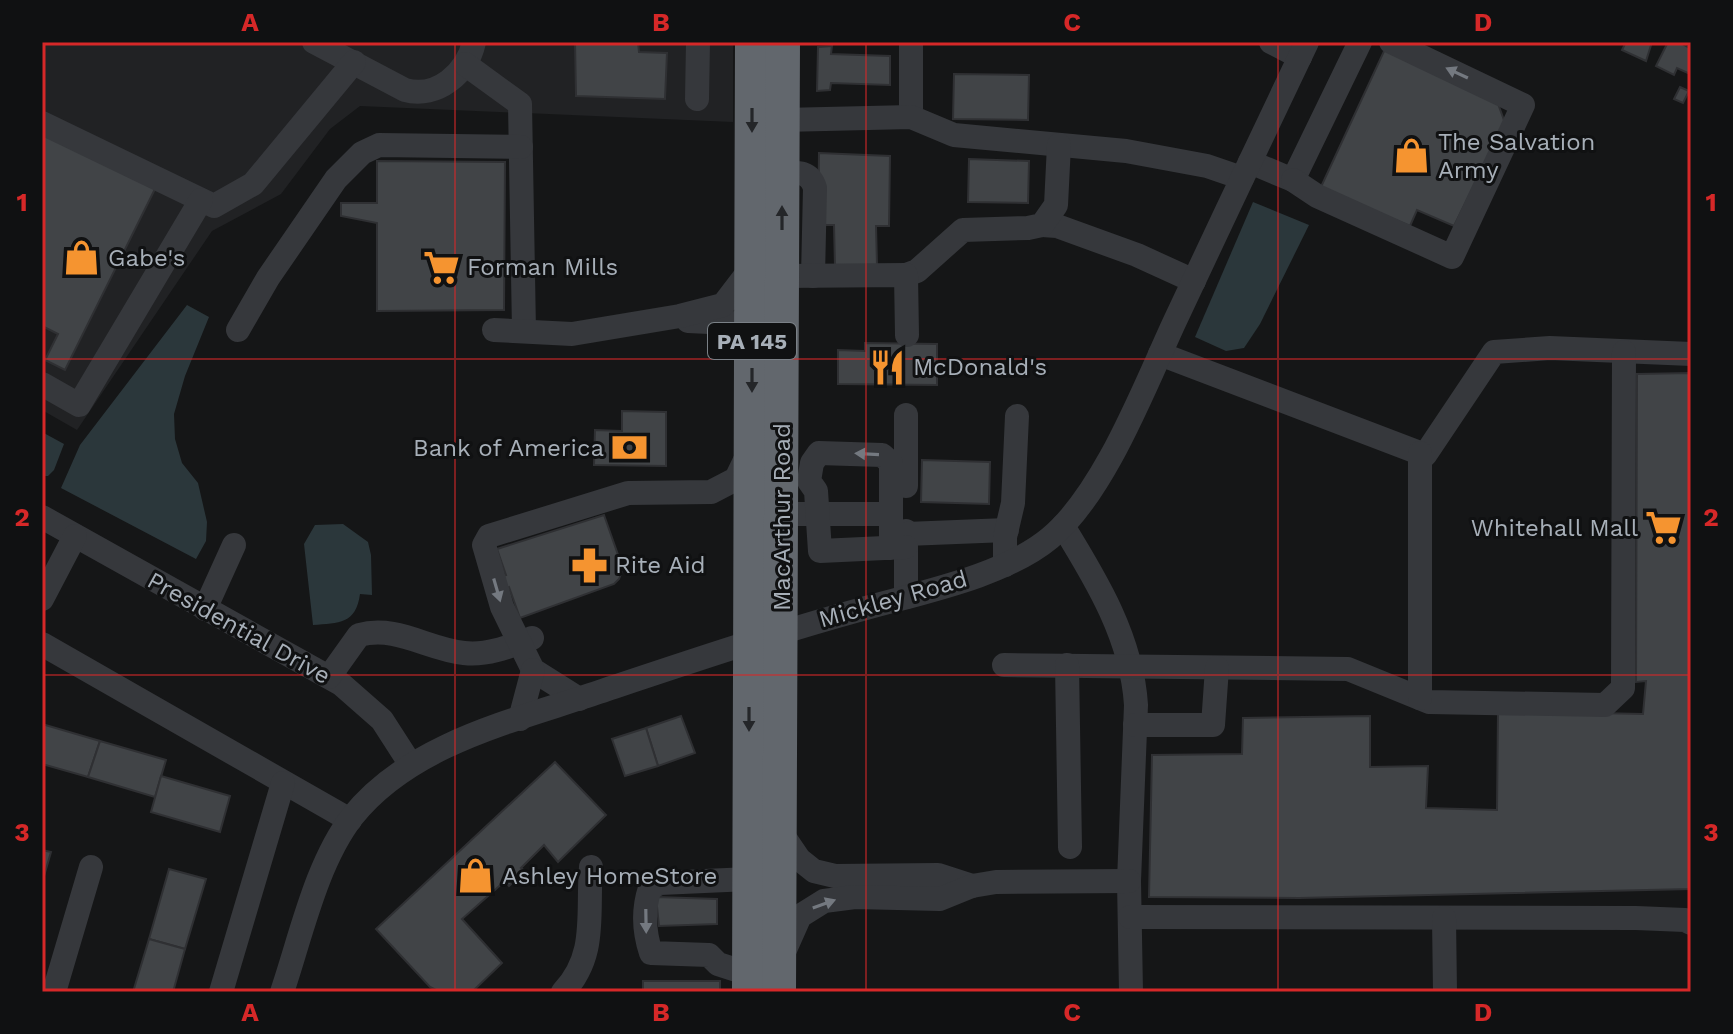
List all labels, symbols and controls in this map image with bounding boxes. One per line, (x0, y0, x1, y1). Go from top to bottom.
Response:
text: A (241, 7, 259, 37)
text: B (652, 7, 670, 37)
text: C (1063, 7, 1081, 37)
text: D (1474, 7, 1492, 37)
one-way arrow (1445, 66, 1468, 80)
one-way arrow (746, 108, 758, 133)
place label: The Salvation Army (1438, 128, 1595, 184)
shop icon: The Salvation Army (1393, 137, 1431, 175)
text: 1 (16, 187, 28, 217)
text: 1 (1705, 187, 1717, 217)
one-way arrow (776, 205, 788, 230)
shop icon: Gabe's (63, 239, 101, 277)
place label: Gabe's (108, 244, 185, 272)
supermarket icon: Forman Mills (422, 248, 460, 286)
place label: Forman Mills (467, 253, 618, 281)
road number: PA 145 (708, 323, 796, 359)
restaurant icon: McDonald's (868, 348, 906, 386)
place label: McDonald's (913, 353, 1047, 381)
one-way arrow (746, 368, 758, 393)
street label: MacArthur Road (768, 423, 796, 611)
bank icon: Bank of America (611, 429, 649, 467)
place label: Bank of America (413, 434, 604, 462)
one-way arrow (854, 447, 879, 460)
text: 2 (14, 502, 30, 532)
text: 2 (1703, 502, 1719, 532)
supermarket icon: Whitehall Mall (1645, 509, 1683, 547)
place label: Whitehall Mall (1471, 514, 1639, 542)
pharmacy icon: Rite Aid (570, 546, 608, 584)
place label: Rite Aid (615, 551, 706, 579)
street label: Mickley Road (816, 564, 970, 634)
street label: Presidential Drive (143, 566, 335, 690)
one-way arrow (491, 579, 504, 603)
one-way arrow (743, 707, 756, 732)
text: 3 (14, 817, 30, 847)
text: 3 (1703, 817, 1719, 847)
shop icon: Ashley HomeStore (457, 857, 495, 895)
place label: Ashley HomeStore (502, 862, 717, 890)
one-way arrow (813, 897, 837, 910)
one-way arrow (639, 909, 652, 934)
text: A (241, 997, 259, 1027)
text: B (652, 997, 670, 1027)
text: C (1063, 997, 1081, 1027)
text: D (1474, 997, 1492, 1027)

